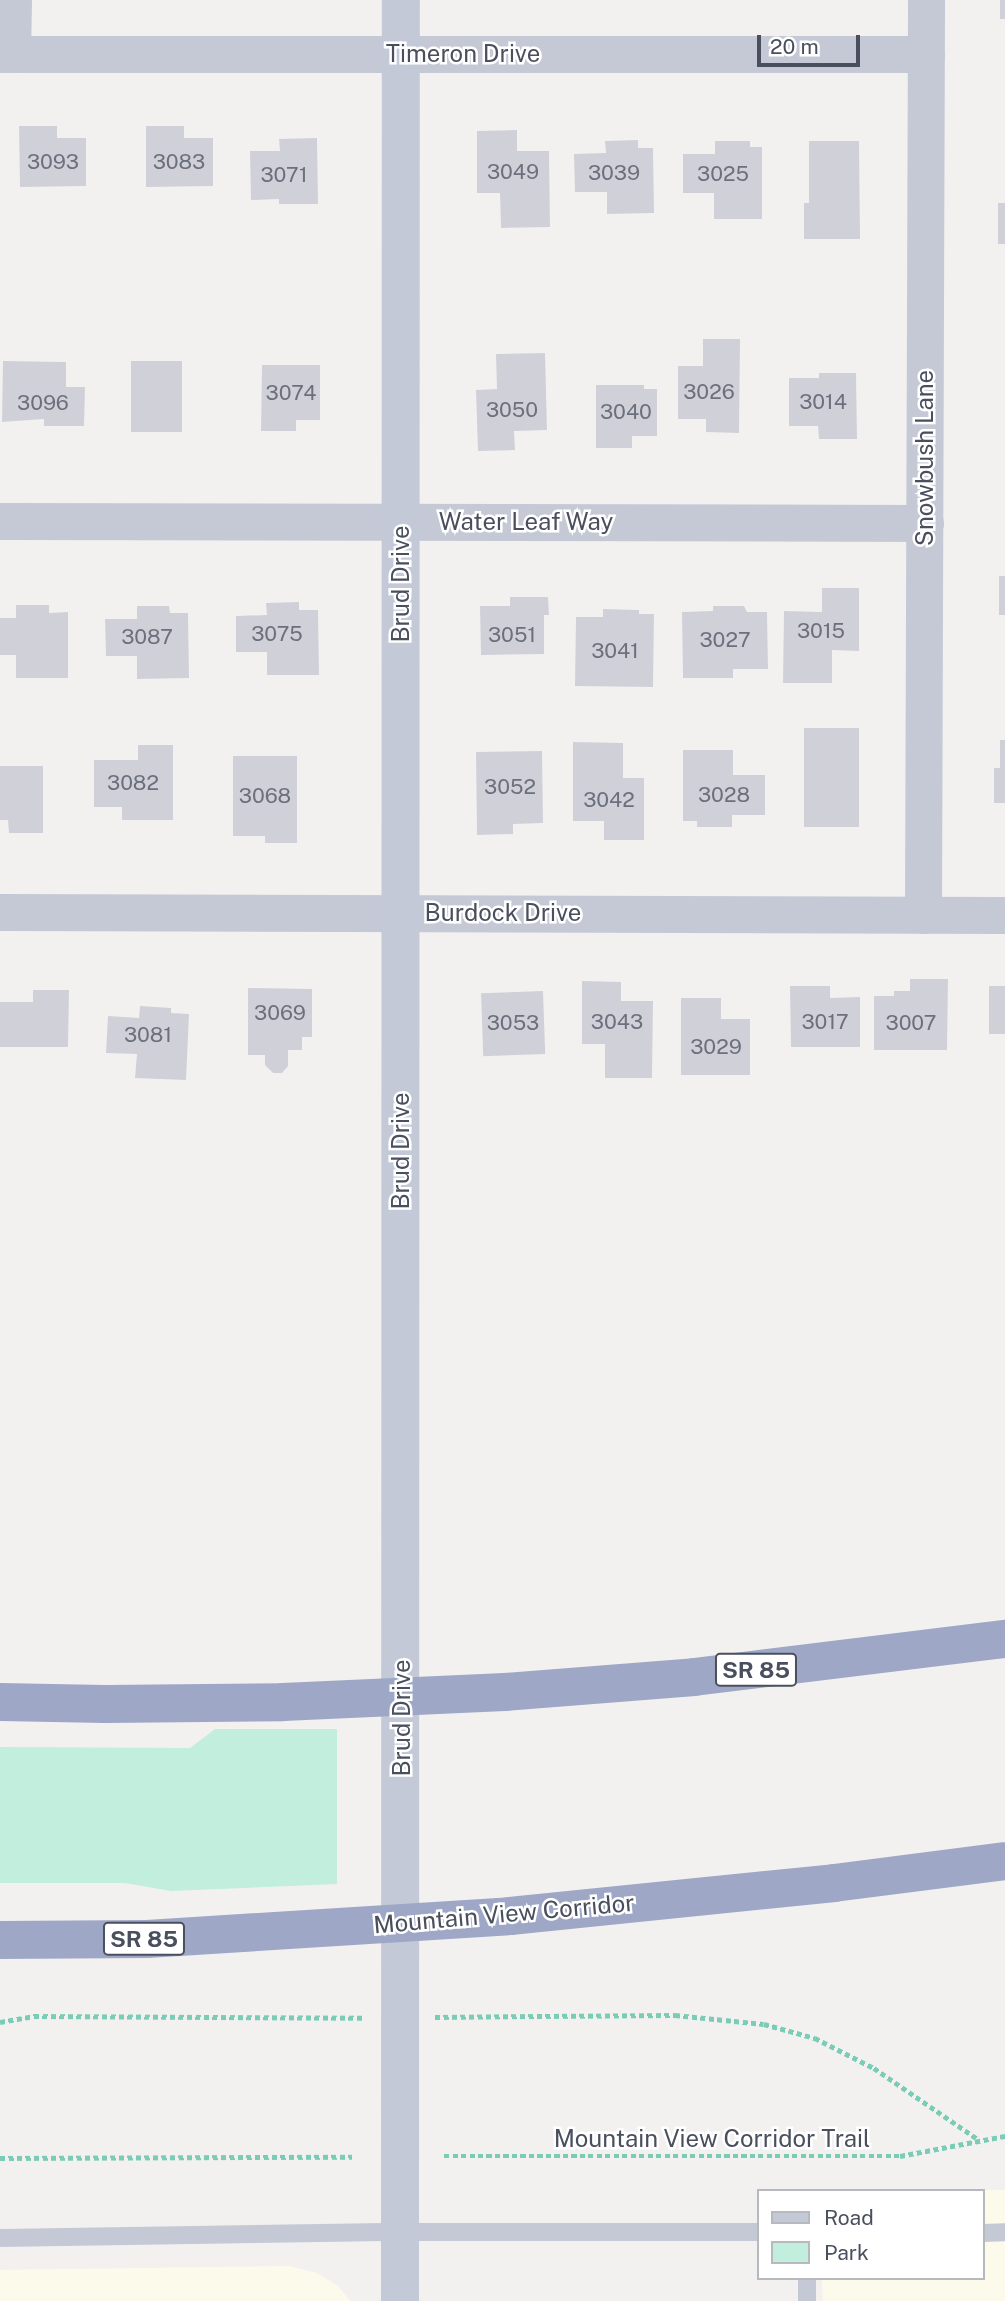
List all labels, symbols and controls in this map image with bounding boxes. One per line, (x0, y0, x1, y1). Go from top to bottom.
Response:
scale bar (760, 21, 863, 65)
text: 20 m (770, 34, 819, 59)
street label: Timeron Drive (386, 40, 540, 68)
house number: 3093 (27, 149, 79, 175)
house number: 3083 (153, 149, 205, 175)
house number: 3049 (487, 159, 539, 185)
house number: 3039 (588, 160, 640, 186)
house number: 3025 (697, 161, 749, 187)
house number: 3071 (260, 162, 308, 188)
street label: Snowbush Lane (911, 370, 939, 546)
house number: 3026 (683, 379, 735, 405)
house number: 3074 (266, 380, 316, 406)
house number: 3014 (799, 389, 847, 415)
house number: 3096 (17, 390, 69, 416)
house number: 3050 (486, 397, 538, 423)
house number: 3040 (600, 399, 652, 425)
street label: Water Leaf Way (438, 508, 614, 536)
street label: Brud Drive (387, 526, 415, 642)
house number: 3015 (797, 618, 845, 644)
house number: 3075 (251, 621, 303, 647)
house number: 3051 (488, 622, 536, 648)
house number: 3087 (121, 624, 173, 650)
house number: 3027 (699, 627, 751, 653)
house number: 3041 (591, 638, 639, 664)
house number: 3082 (107, 770, 159, 796)
house number: 3052 (484, 774, 536, 800)
house number: 3028 (698, 782, 750, 808)
house number: 3068 (239, 783, 291, 809)
house number: 3042 (583, 787, 635, 813)
street label: Burdock Drive (425, 899, 581, 927)
house number: 3069 (254, 1000, 306, 1026)
house number: 3043 (591, 1009, 643, 1035)
house number: 3017 (801, 1009, 849, 1035)
house number: 3053 (487, 1010, 539, 1036)
house number: 3007 (886, 1010, 936, 1036)
house number: 3081 (124, 1022, 172, 1048)
house number: 3029 (690, 1034, 742, 1060)
street label: Brud Drive (387, 1093, 415, 1209)
road number: SR 85 (714, 1651, 798, 1690)
street label: Brud Drive (388, 1660, 416, 1776)
street label: Mountain View Corridor (372, 1888, 636, 1940)
road number: SR 85 (102, 1920, 186, 1958)
street label: Mountain View Corridor Trail (553, 2125, 871, 2153)
legend (757, 2189, 984, 2280)
text: Road (824, 2205, 874, 2230)
text: Park (824, 2240, 869, 2265)

